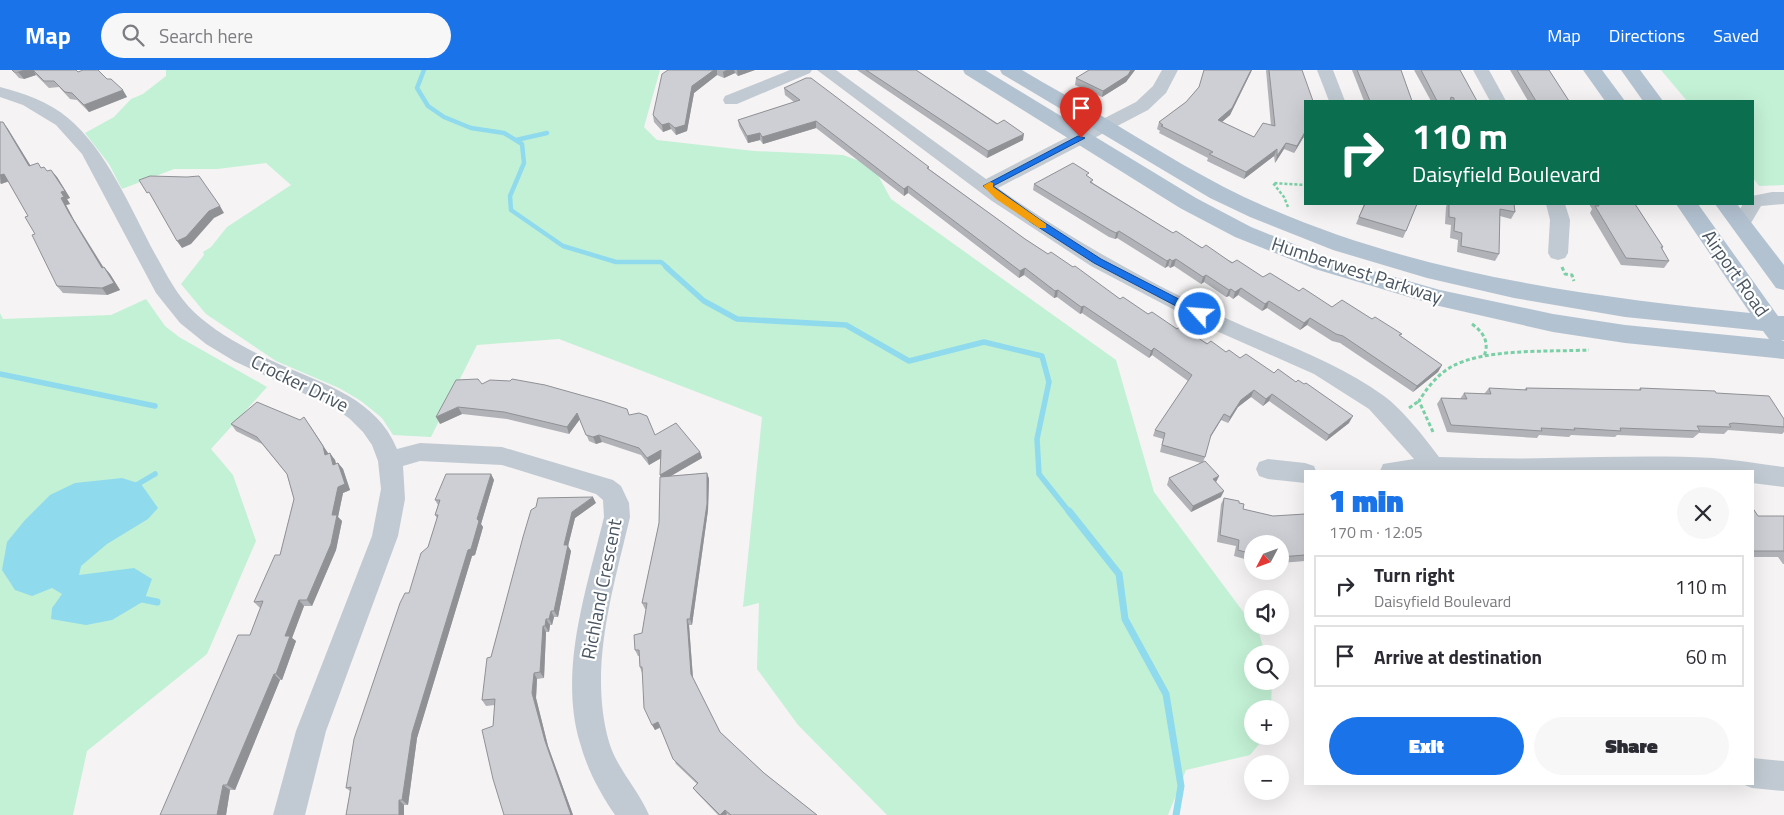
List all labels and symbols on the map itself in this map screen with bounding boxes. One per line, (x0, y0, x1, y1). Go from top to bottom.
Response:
pin (1060, 87, 1102, 138)
street label: Airport Road (1696, 223, 1777, 322)
street label: Humberwest Parkway (1268, 228, 1446, 311)
position arrow (1173, 287, 1225, 339)
street label: Crocker Drive (246, 346, 354, 419)
street label: Richland Crescent (573, 516, 628, 662)
north arrow (1244, 535, 1289, 580)

